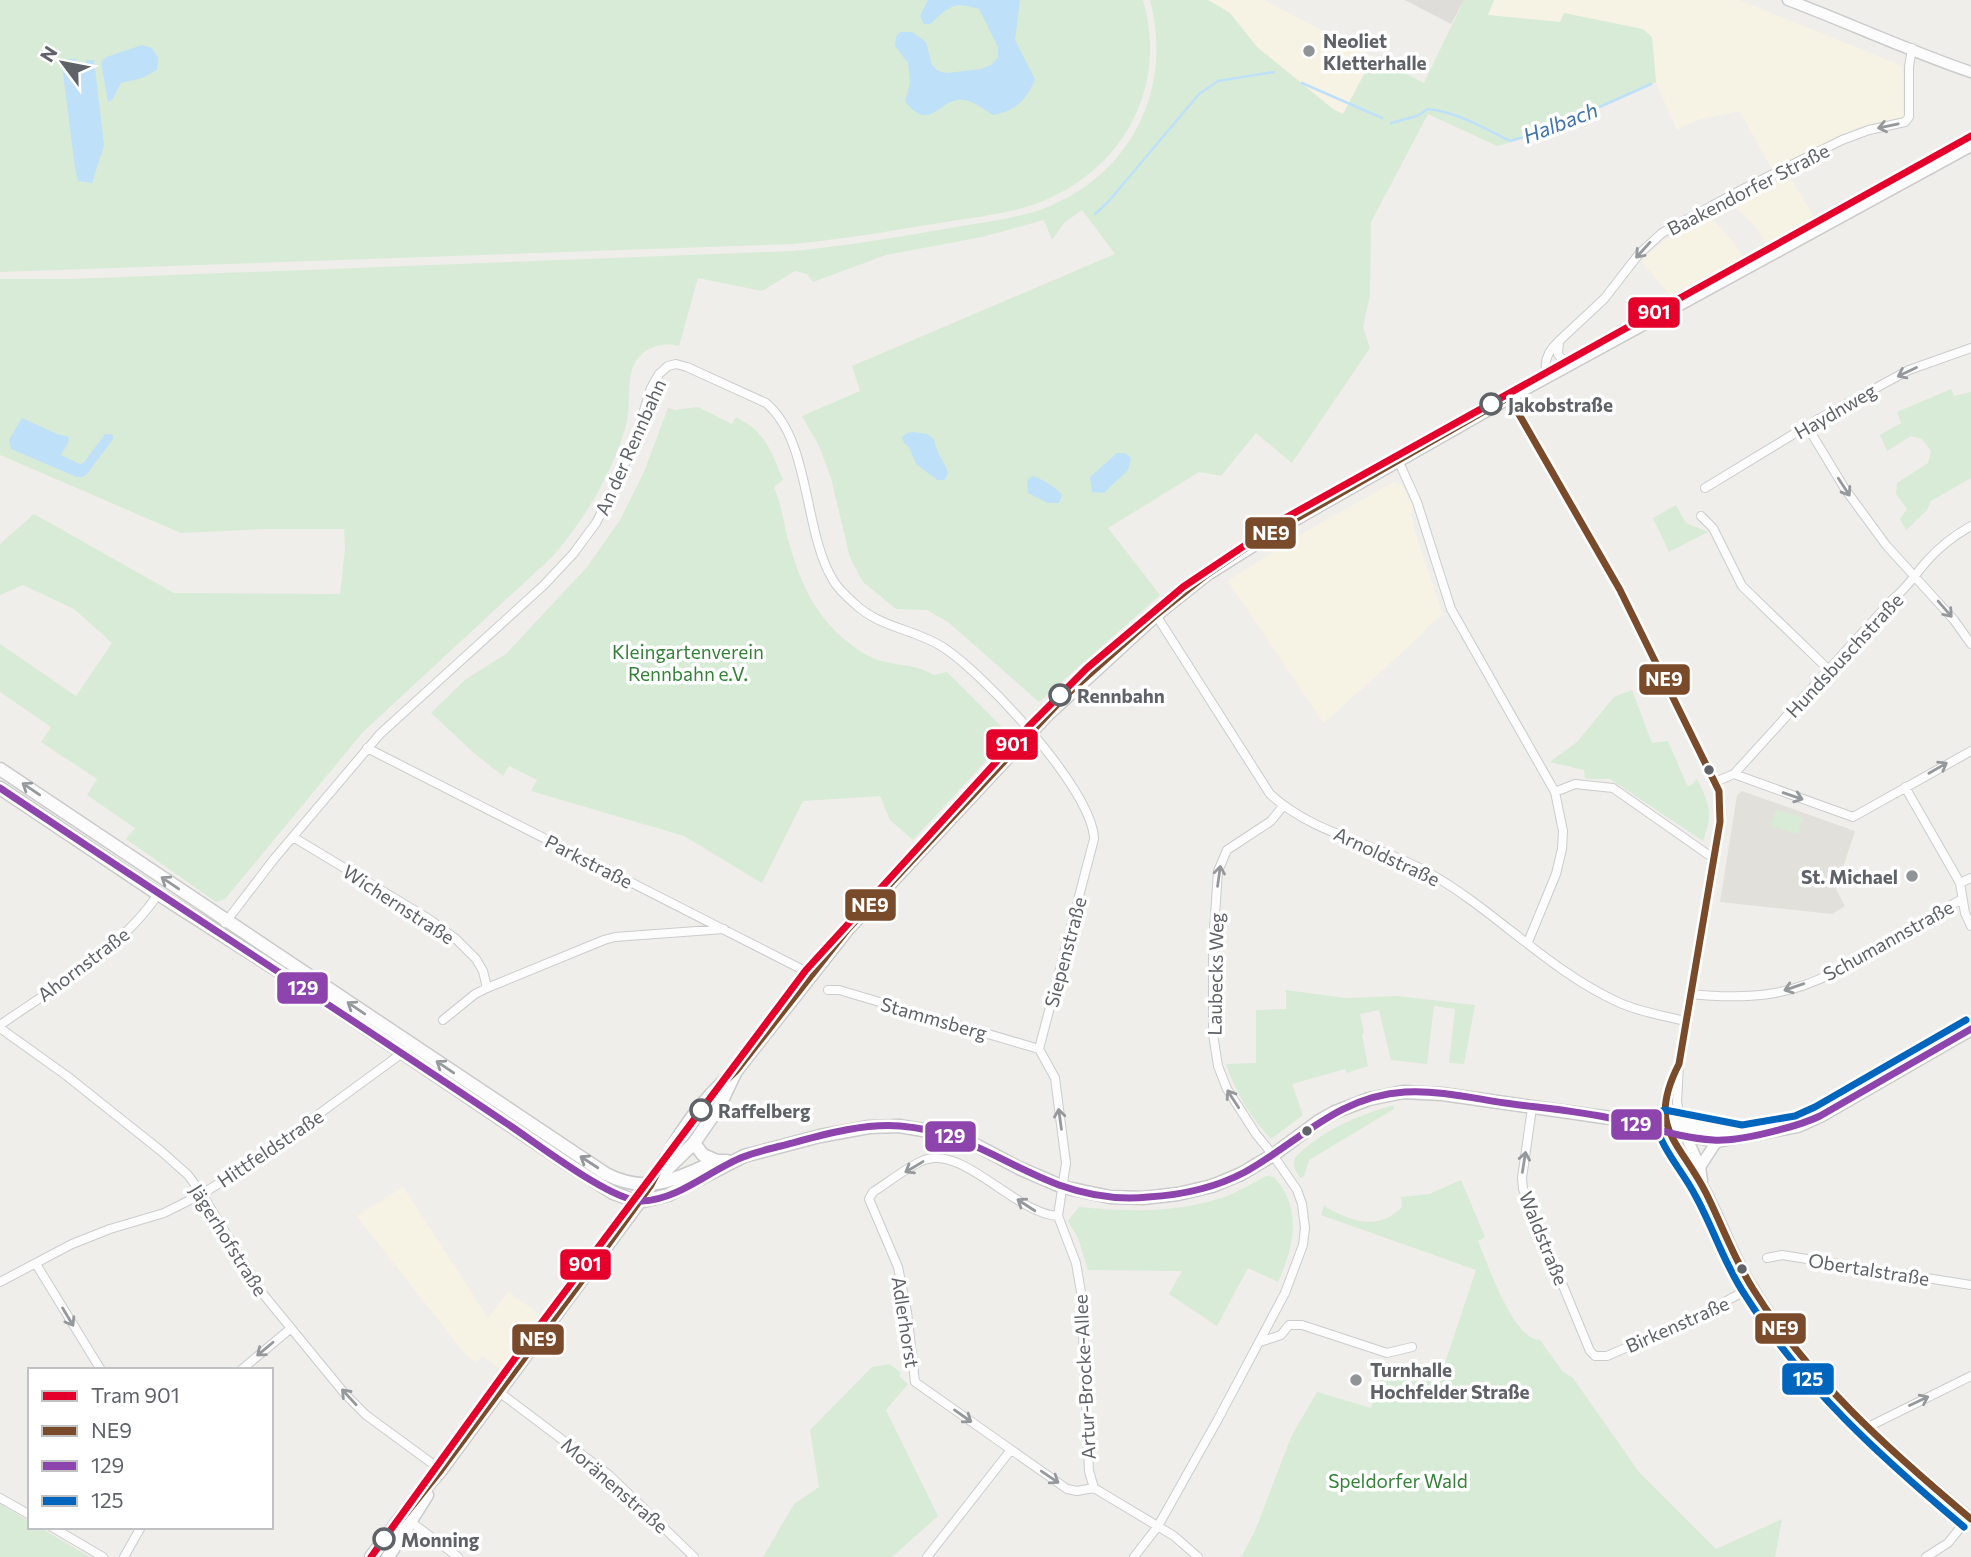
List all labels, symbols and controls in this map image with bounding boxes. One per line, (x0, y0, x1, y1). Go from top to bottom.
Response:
north arrow (28, 28, 98, 98)
place label: Neoliet Kletterhalle (1323, 29, 1427, 74)
text: N (35, 42, 62, 66)
marker: Neoliet Kletterhalle (1301, 43, 1317, 59)
water label: Halbach (1519, 96, 1601, 148)
one-way arrow (1877, 119, 1900, 133)
street label: Baakendorfer Straße (1663, 138, 1833, 240)
one-way arrow (1635, 241, 1652, 258)
line badge: 901 (1627, 296, 1681, 329)
text: 901 (1638, 300, 1670, 323)
one-way arrow (1897, 365, 1918, 379)
street label: An der Rennbahn (590, 375, 670, 519)
street label: Haydnweg (1790, 378, 1880, 444)
marker: Jakobstraße (1480, 393, 1502, 415)
place label: Jakobstraße (1508, 393, 1613, 416)
one-way arrow (1837, 477, 1852, 496)
line badge: NE9 (1244, 516, 1297, 550)
text: NE9 (1252, 521, 1290, 544)
street label: Hundsbuschstraße (1781, 588, 1907, 722)
one-way arrow (1937, 600, 1953, 618)
park label: Kleingartenverein Rennbahn e.V. (612, 640, 764, 685)
line badge: NE9 (1638, 663, 1691, 696)
text: NE9 (1645, 667, 1683, 690)
marker: Rennbahn (1049, 684, 1071, 706)
place label: Rennbahn (1077, 684, 1165, 707)
line badge: 901 (985, 728, 1039, 761)
text: 901 (996, 732, 1028, 755)
one-way arrow (1927, 761, 1947, 775)
unlabelled marker (1702, 763, 1716, 777)
one-way arrow (22, 782, 41, 796)
one-way arrow (1782, 791, 1804, 803)
street label: Arnoldstraße (1330, 821, 1444, 891)
street label: Parkstraße (541, 829, 637, 893)
street label: Wichernstraße (339, 859, 459, 949)
one-way arrow (1213, 865, 1226, 888)
place label: St. Michael (1801, 865, 1898, 888)
marker: St. Michael (1904, 868, 1920, 884)
one-way arrow (161, 876, 180, 890)
line badge: NE9 (844, 888, 897, 922)
text: NE9 (851, 893, 889, 916)
street label: Siepenstraße (1039, 894, 1091, 1010)
street label: Schumannstraße (1819, 895, 1957, 985)
street label: Laubecks Weg (1202, 912, 1228, 1036)
street label: Ahornstraße (33, 922, 133, 1006)
line badge: 129 (276, 971, 329, 1005)
text: 129 (287, 976, 319, 999)
one-way arrow (1783, 982, 1805, 994)
street label: Stammsberg (878, 992, 990, 1044)
one-way arrow (347, 1000, 367, 1014)
one-way arrow (436, 1060, 455, 1074)
one-way arrow (1226, 1090, 1240, 1110)
marker: Raffelberg (690, 1099, 712, 1121)
place label: Raffelberg (718, 1099, 811, 1122)
street label: Hittfeldstraße (213, 1104, 327, 1192)
one-way arrow (1054, 1108, 1067, 1131)
line badge: 129 (1610, 1108, 1663, 1141)
text: 129 (1620, 1112, 1652, 1135)
line badge: 129 (924, 1120, 977, 1153)
text: 129 (934, 1124, 966, 1147)
unlabelled marker (1300, 1124, 1314, 1138)
one-way arrow (1518, 1151, 1531, 1174)
one-way arrow (580, 1155, 599, 1170)
one-way arrow (905, 1160, 925, 1174)
street label: Jägerhofstraße (185, 1180, 273, 1300)
street label: Waldstraße (1515, 1188, 1573, 1288)
one-way arrow (1017, 1198, 1036, 1213)
line badge: 901 (559, 1248, 612, 1281)
street label: Obertalstraße (1807, 1248, 1931, 1290)
text: 901 (569, 1252, 601, 1275)
unlabelled marker (1735, 1262, 1749, 1276)
street label: Adlerhorst (887, 1275, 925, 1369)
street label: Birkenstraße (1622, 1291, 1732, 1357)
street label: Artur-Brocke-Allee (1068, 1294, 1100, 1460)
one-way arrow (62, 1306, 76, 1326)
line badge: NE9 (1754, 1312, 1807, 1345)
text: NE9 (1761, 1316, 1799, 1339)
line badge: NE9 (511, 1323, 565, 1356)
text: NE9 (519, 1327, 557, 1350)
one-way arrow (257, 1341, 275, 1357)
place label: Turnhalle Hochfelder Straße (1370, 1358, 1530, 1403)
line badge: 125 (1781, 1362, 1835, 1396)
text: 125 (1793, 1367, 1823, 1390)
legend (28, 1368, 273, 1529)
marker: Turnhalle Hochfelder Straße (1348, 1372, 1364, 1388)
text: Tram 901 (91, 1382, 180, 1407)
one-way arrow (341, 1389, 358, 1406)
one-way arrow (1908, 1394, 1929, 1407)
one-way arrow (953, 1409, 972, 1423)
text: NE9 (91, 1417, 132, 1442)
street label: Moränenstraße (557, 1432, 673, 1538)
text: 129 (91, 1452, 124, 1477)
park label: Speldorfer Wald (1328, 1469, 1468, 1492)
one-way arrow (1040, 1470, 1059, 1484)
text: 125 (91, 1487, 124, 1512)
marker: Monning (373, 1528, 395, 1550)
place label: Monning (401, 1528, 480, 1551)

